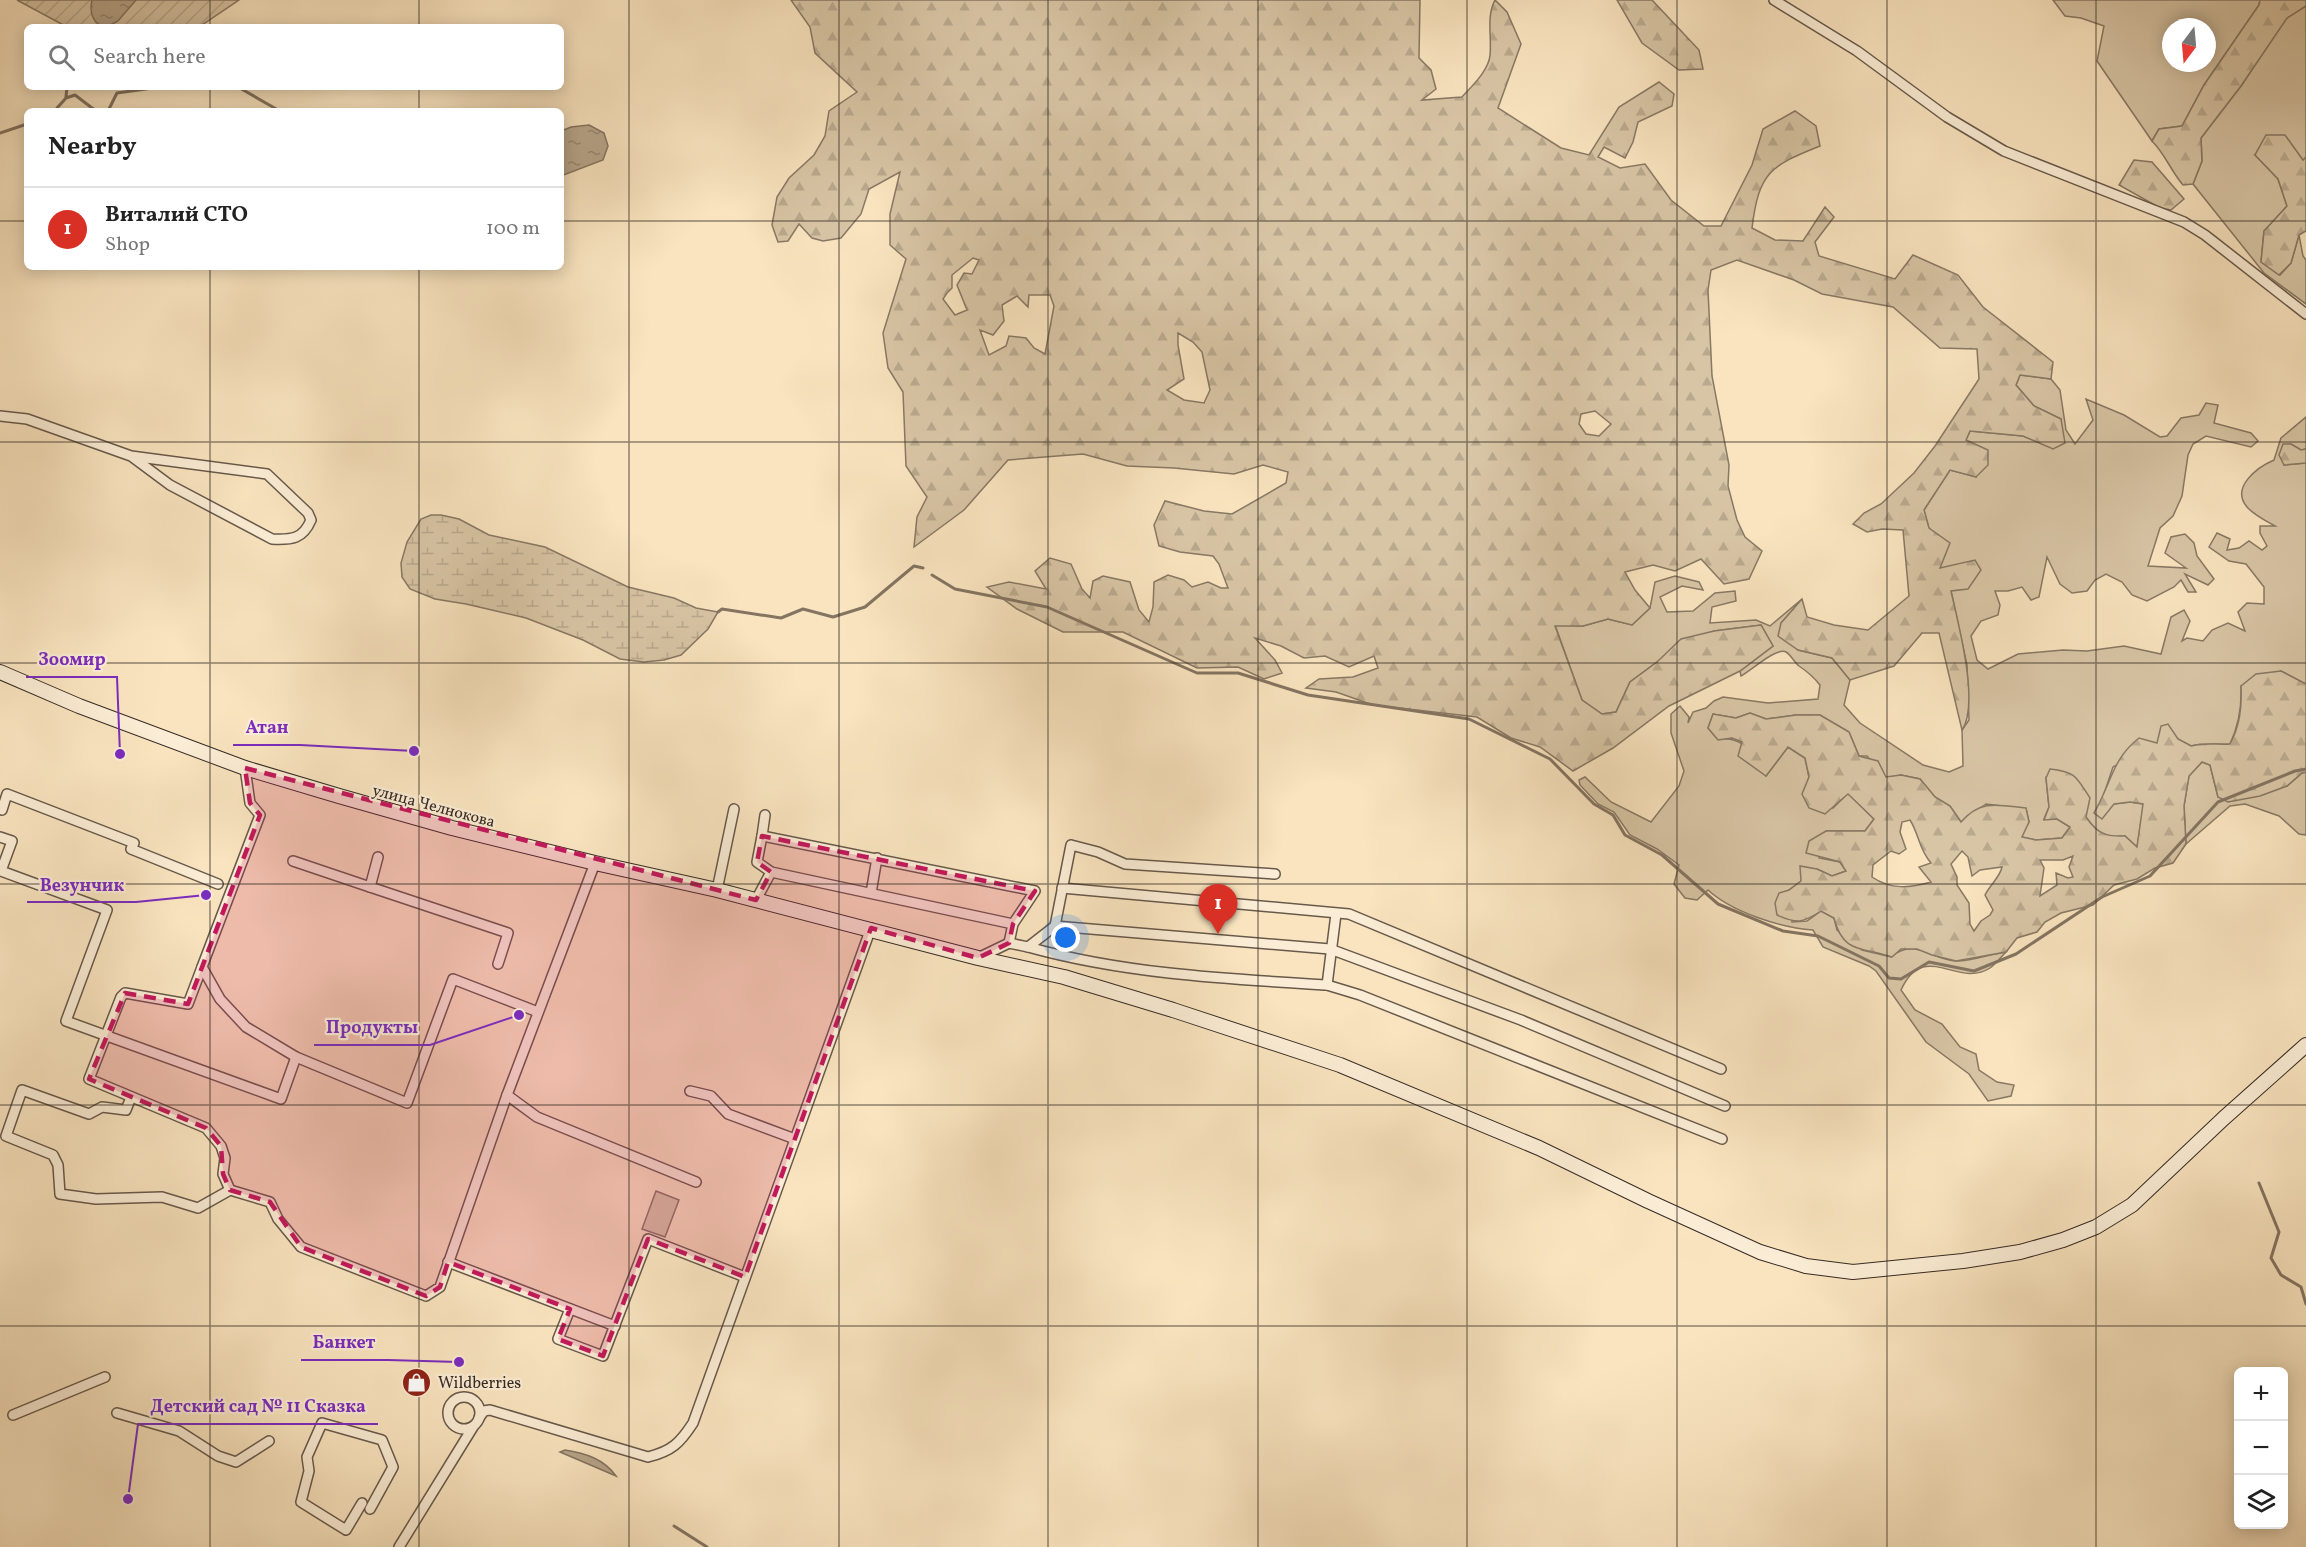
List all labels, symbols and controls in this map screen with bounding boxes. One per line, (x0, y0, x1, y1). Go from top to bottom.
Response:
north arrow (2162, 18, 2216, 72)
search box (24, 24, 564, 90)
icon: search (45, 41, 78, 74)
text: Search here (93, 42, 206, 73)
text: Nearby (48, 129, 137, 165)
text: Виталий СТО (105, 200, 248, 231)
text: 1 (63, 215, 72, 243)
text: 100 m (486, 215, 540, 243)
text: Shop (105, 231, 150, 259)
callout: Зоомир (26, 641, 117, 677)
text: Зоомир (38, 648, 106, 673)
callout: Атан (233, 709, 300, 745)
text: Атан (245, 716, 289, 741)
street label: улица Челнокова (370, 780, 497, 834)
callout: Везунчик (27, 866, 136, 902)
text: Везунчик (40, 874, 124, 899)
pin: 1 (1198, 884, 1238, 934)
your location (1051, 923, 1080, 952)
callout: Продукты (314, 1009, 430, 1045)
text: Продукты (326, 1016, 418, 1041)
callout: Банкет (301, 1324, 388, 1360)
text: Банкет (313, 1331, 376, 1356)
shop icon: Wildberries (401, 1366, 433, 1398)
map controls (2234, 1367, 2288, 1529)
button: + (2234, 1367, 2288, 1421)
place label: Wildberries (438, 1373, 521, 1395)
callout: Детский сад № 11 Сказка (138, 1388, 378, 1424)
text: Детский сад № 11 Сказка (150, 1395, 366, 1420)
button: − (2234, 1421, 2288, 1475)
button: layers (2234, 1475, 2288, 1529)

